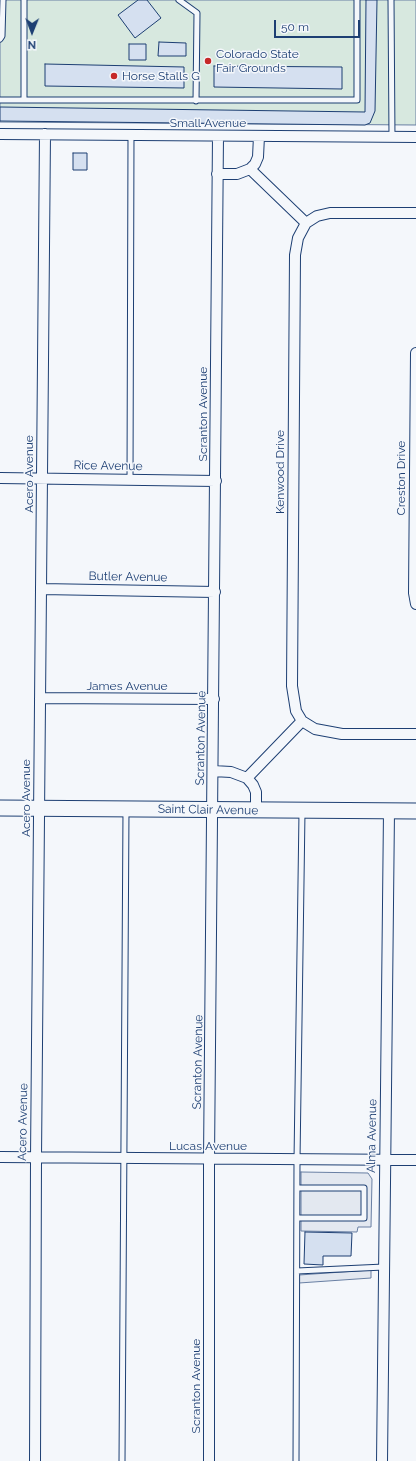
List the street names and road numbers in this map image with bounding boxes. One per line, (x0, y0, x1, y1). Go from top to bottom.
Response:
street label: Small Avenue (170, 116, 246, 130)
street label: Scranton Avenue (196, 367, 210, 461)
street label: Kenwood Drive (273, 430, 287, 514)
street label: Acero Avenue (22, 435, 36, 513)
street label: Creston Drive (394, 441, 408, 515)
street label: Rice Avenue (73, 458, 143, 474)
street label: Butler Avenue (88, 569, 168, 585)
street label: James Avenue (86, 679, 168, 693)
street label: Scranton Avenue (193, 691, 209, 785)
street label: Acero Avenue (19, 759, 33, 837)
street label: Saint Clair Avenue (158, 802, 258, 818)
street label: Scranton Avenue (190, 1015, 206, 1109)
street label: Acero Avenue (15, 1083, 31, 1161)
street label: Alma Avenue (364, 1099, 380, 1173)
street label: Lucas Avenue (169, 1139, 247, 1153)
street label: Scranton Avenue (189, 1339, 203, 1433)

